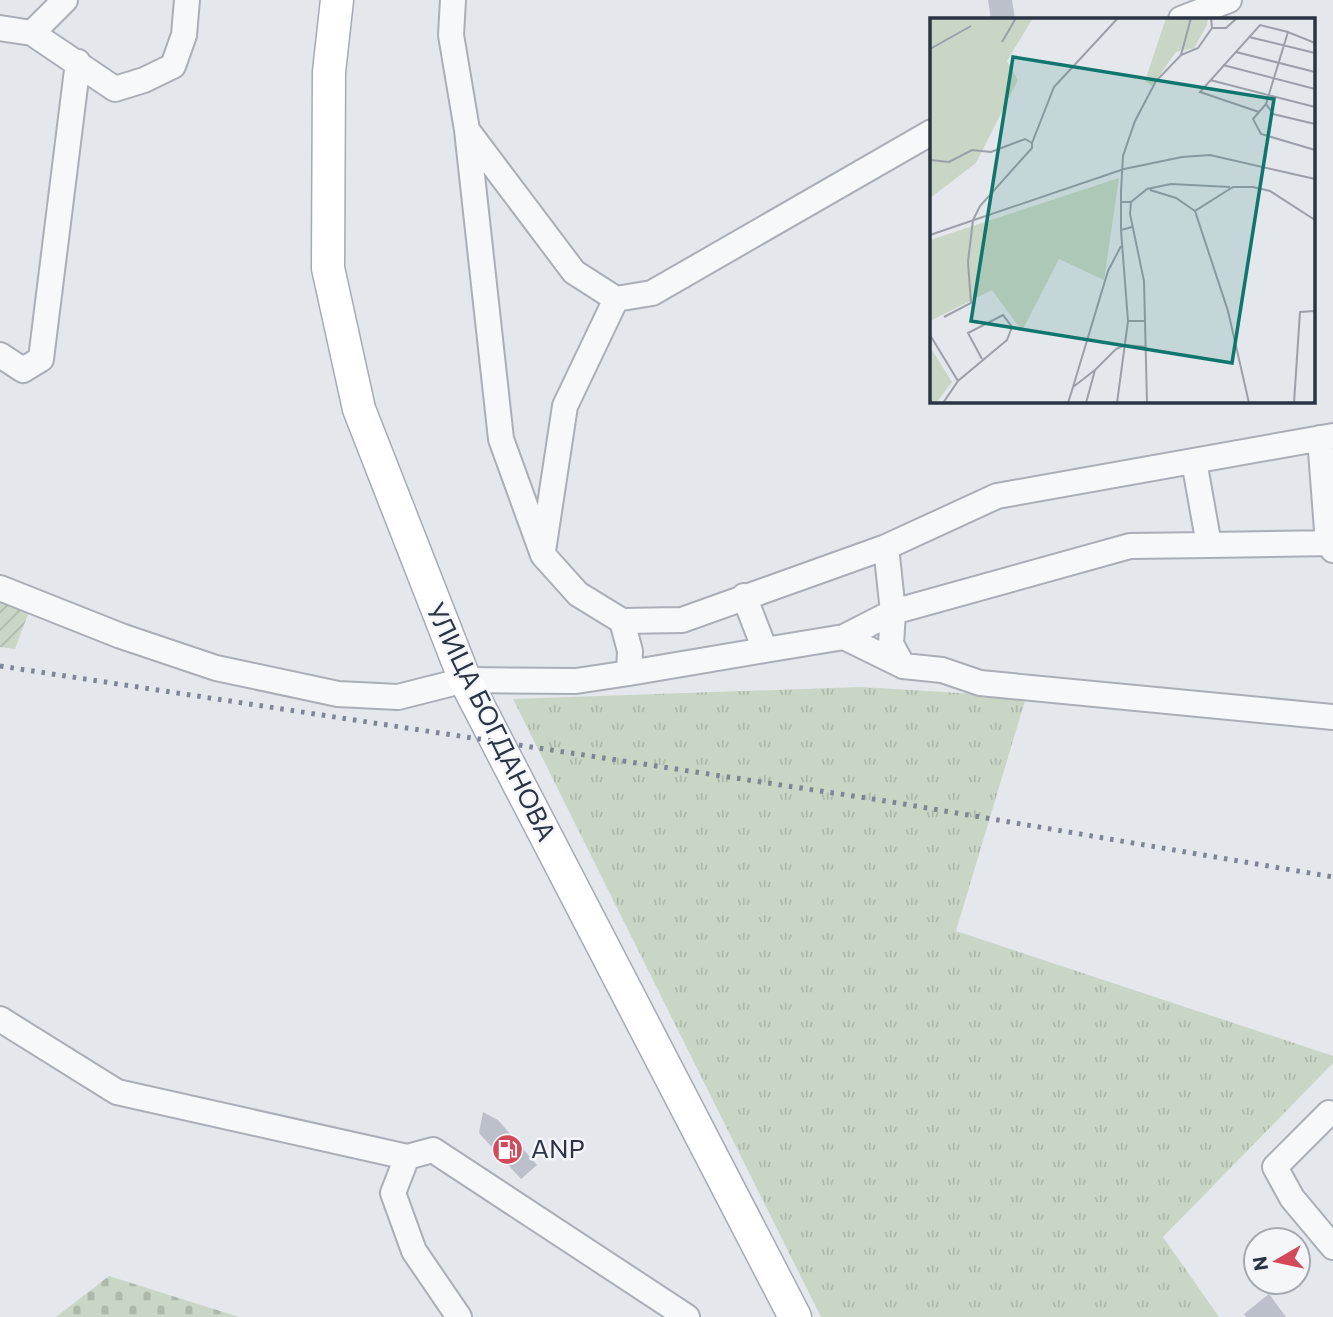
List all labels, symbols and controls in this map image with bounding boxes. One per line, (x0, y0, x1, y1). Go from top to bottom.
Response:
inset map (930, 18, 1316, 402)
street label: УЛИЦА БОГДАНОВА (421, 597, 564, 846)
fuel station icon: ANP (491, 1132, 525, 1166)
place label: ANP (531, 1132, 585, 1163)
north arrow (1242, 1226, 1312, 1296)
text: N (1247, 1255, 1272, 1273)

